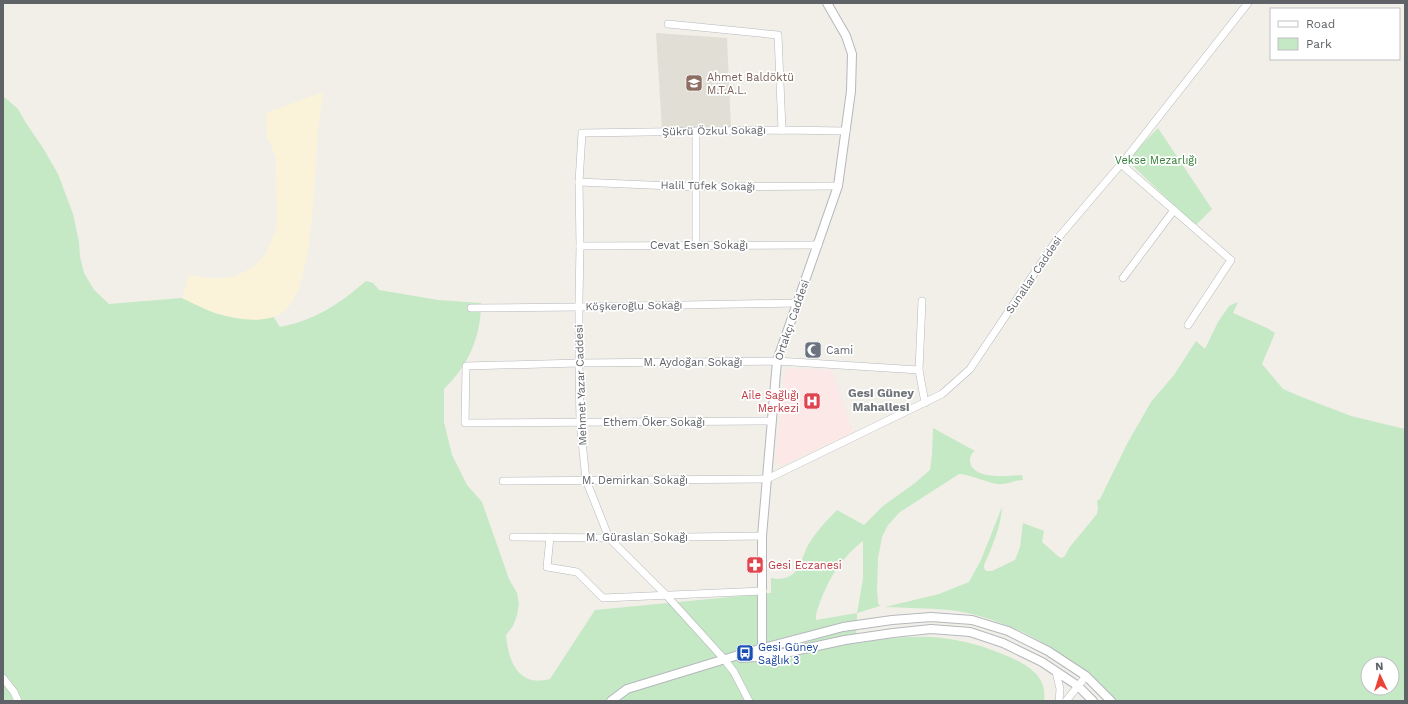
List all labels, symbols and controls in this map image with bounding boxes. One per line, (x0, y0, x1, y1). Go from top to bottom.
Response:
legend (1270, 8, 1400, 60)
text: Road (1306, 17, 1335, 31)
text: Park (1306, 37, 1332, 51)
place label: Ahmet Baldöktü M.T.A.L. (707, 71, 794, 97)
school or university icon: Ahmet Baldöktü M.T.A.L. (684, 73, 704, 93)
street label: Şükrü Özkul Sokağı (662, 123, 766, 138)
park label: Vekse Mezarlığı (1115, 154, 1197, 167)
street label: Halil Tüfek Sokağı (661, 179, 755, 193)
street label: Sunallar Caddesi (1003, 234, 1065, 316)
street label: Cevat Esen Sokağı (650, 239, 748, 252)
street label: Ortakçı Caddesi (772, 278, 812, 362)
street label: Köşkeroğlu Sokağı (585, 299, 683, 313)
street label: Mehmet Yazar Caddesi (572, 324, 590, 446)
mosque icon: Cami (803, 340, 823, 360)
place label: Cami (826, 344, 853, 357)
street label: M. Aydoğan Sokağı (644, 356, 742, 369)
district label: Gesi Güney Mahallesi (848, 386, 914, 414)
place label: Aile Sağlığı Merkezi (741, 389, 799, 415)
hospital icon: Aile Sağlığı Merkezi (802, 391, 822, 411)
street label: Ethem Öker Sokağı (603, 415, 705, 429)
street label: M. Demirkan Sokağı (582, 474, 688, 487)
street label: M. Güraslan Sokağı (586, 531, 688, 544)
pharmacy icon: Gesi Eczanesi (745, 555, 765, 575)
place label: Gesi Eczanesi (768, 559, 842, 572)
place label: Gesi Güney Sağlık 3 (758, 641, 818, 667)
bus stop icon: Gesi Güney Sağlık 3 (735, 643, 755, 663)
north arrow (1360, 656, 1400, 696)
text: N (1375, 660, 1384, 673)

